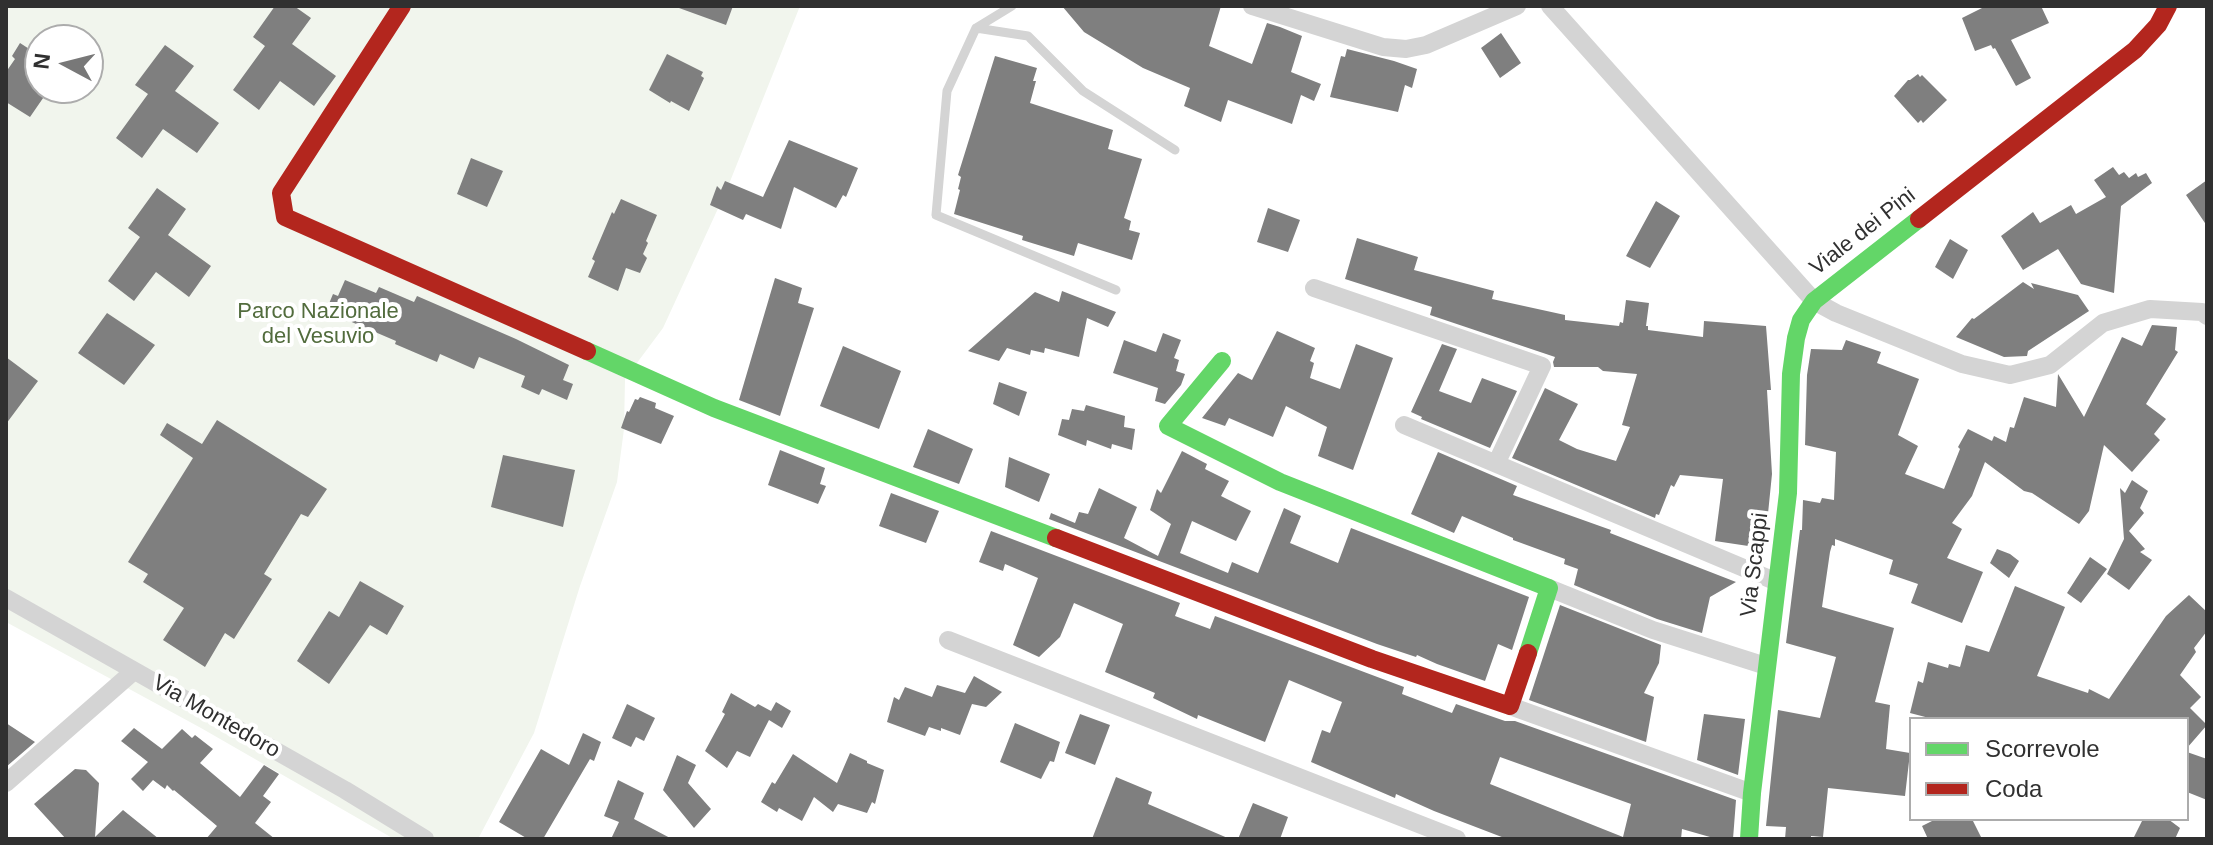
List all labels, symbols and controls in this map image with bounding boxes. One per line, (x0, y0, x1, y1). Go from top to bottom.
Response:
north arrow (24, 24, 104, 104)
text: N (28, 52, 55, 71)
street label: Viale dei Pini (1805, 183, 1921, 281)
park label: Parco Nazionale del Vesuvio (237, 299, 399, 350)
street label: Via Scappi (1736, 511, 1774, 619)
street label: Via Montedoro (148, 670, 284, 764)
legend (1909, 717, 2189, 821)
text: Scorrevole (1985, 735, 2100, 762)
text: Coda (1985, 775, 2042, 802)

